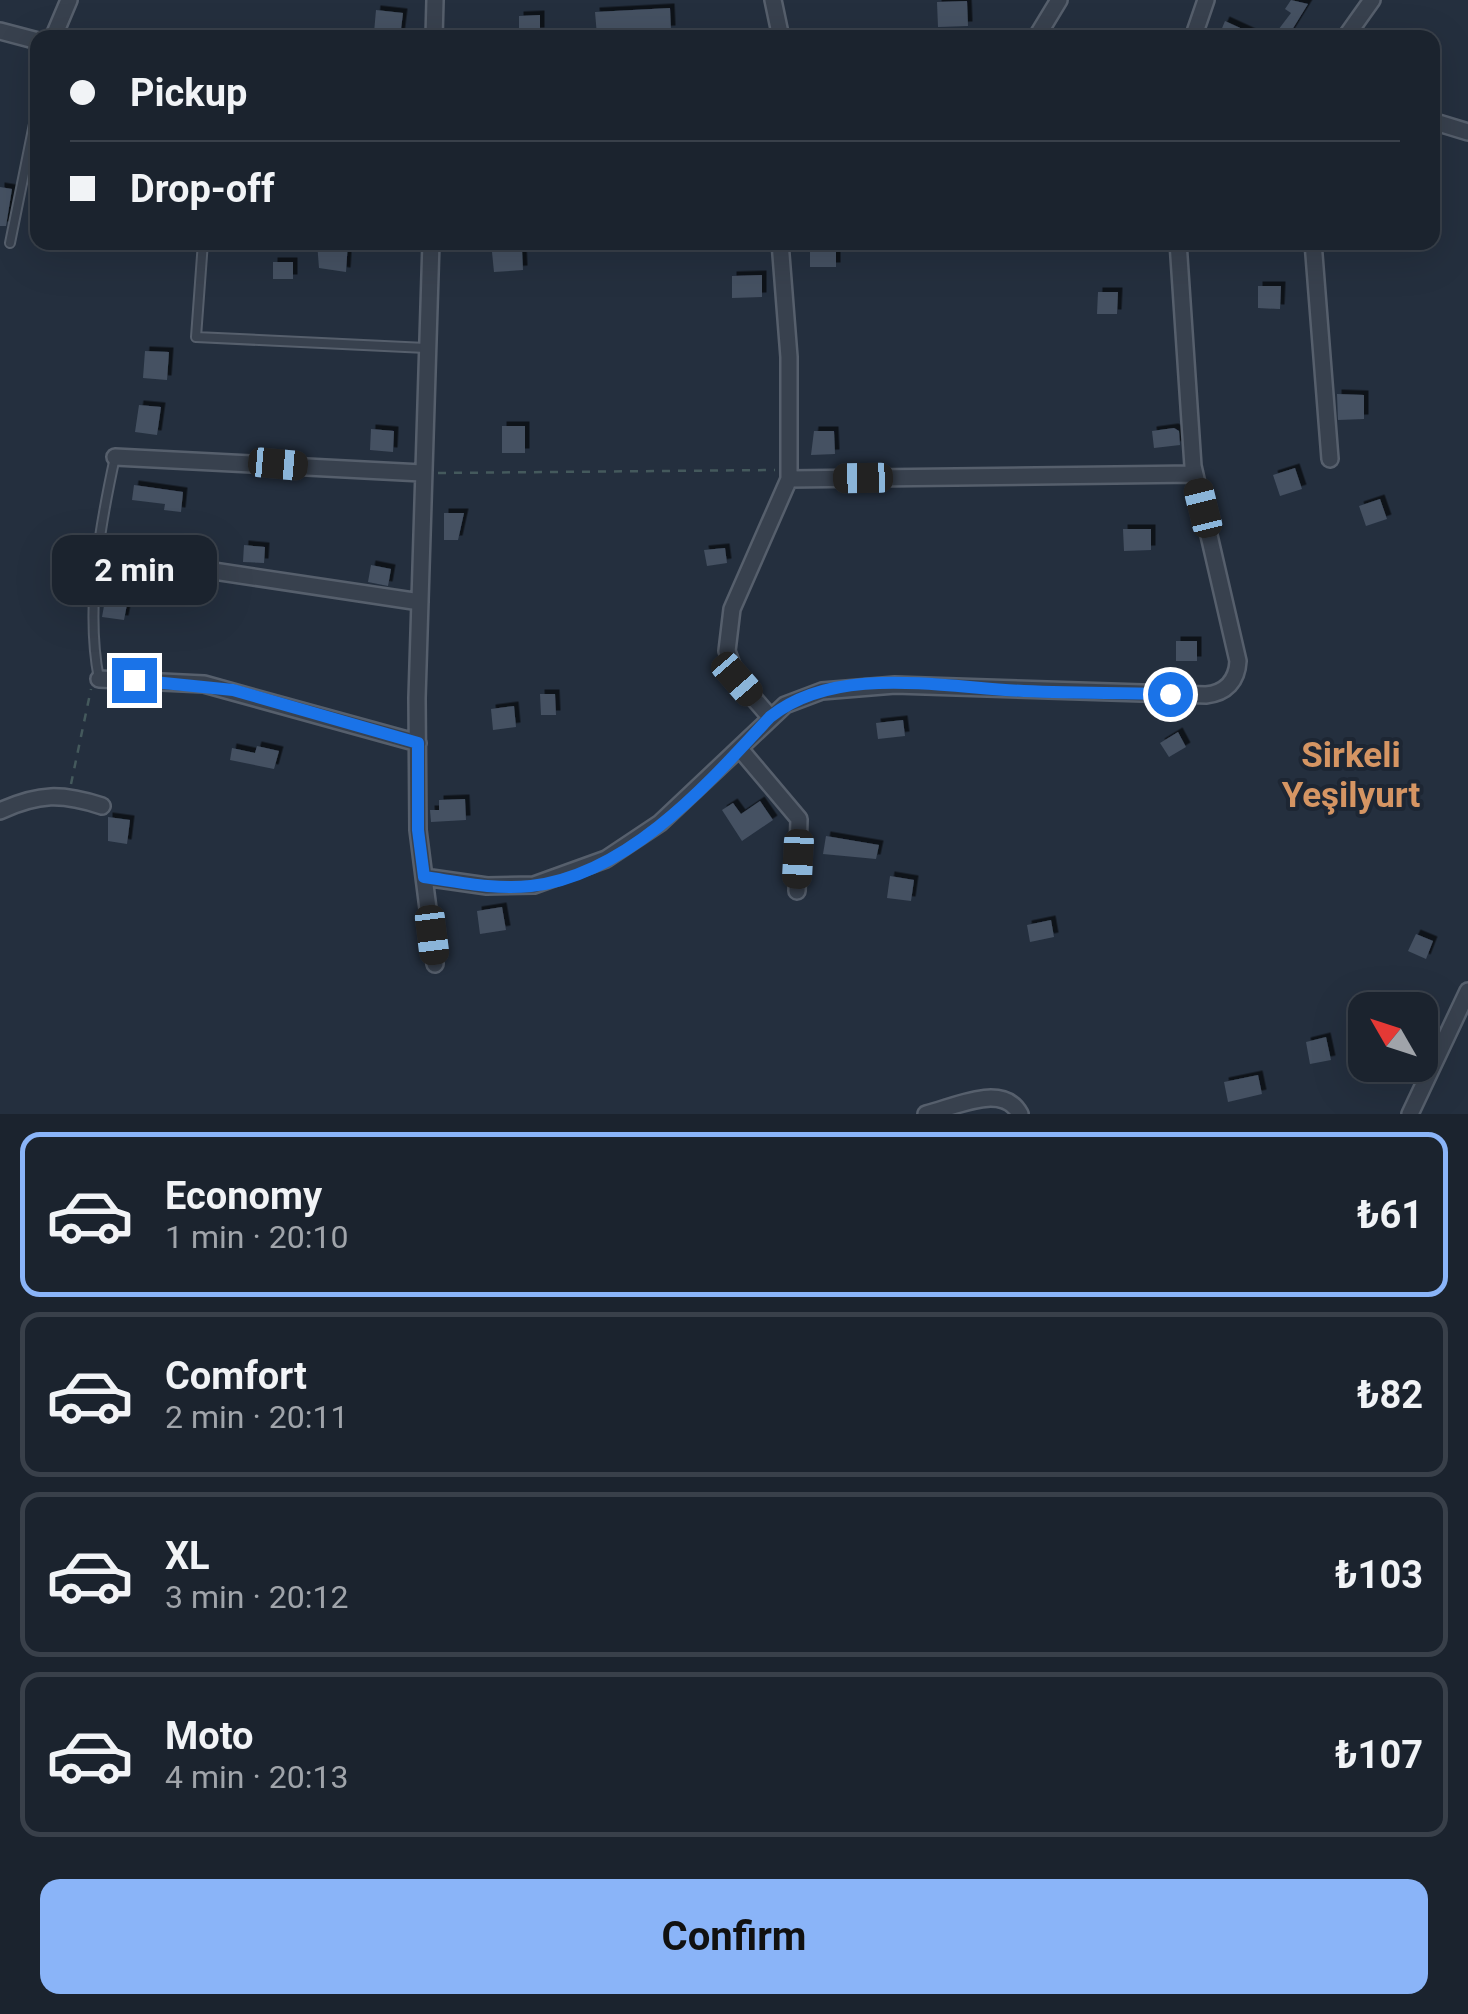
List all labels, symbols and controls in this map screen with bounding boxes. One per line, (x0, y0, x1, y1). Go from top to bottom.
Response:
text: Pickup (130, 71, 247, 115)
text: Drop-off (130, 167, 275, 211)
car (247, 446, 309, 482)
car (833, 462, 893, 494)
car (1181, 475, 1225, 541)
callout: 2 min (52, 535, 216, 605)
text: 2 min (94, 551, 175, 589)
car (706, 647, 768, 711)
route end (112, 658, 157, 703)
route start (1148, 672, 1193, 717)
district label: Sirkeli Yeşilyurt (1282, 735, 1421, 816)
car (781, 828, 815, 890)
car (413, 903, 451, 967)
north arrow (1348, 992, 1438, 1082)
map controls (1348, 992, 1438, 1082)
icon: car (45, 1170, 135, 1260)
text: Economy (165, 1174, 322, 1218)
text: ₺61 (1357, 1193, 1423, 1237)
text: 1 min · 20:10 (165, 1218, 348, 1256)
icon: car (45, 1350, 135, 1440)
text: Comfort (165, 1354, 307, 1398)
text: ₺82 (1357, 1373, 1423, 1417)
text: 2 min · 20:11 (165, 1398, 348, 1436)
icon: car (45, 1530, 135, 1620)
text: XL (165, 1534, 210, 1578)
text: ₺103 (1335, 1553, 1423, 1597)
text: 3 min · 20:12 (165, 1578, 348, 1616)
icon: car (45, 1710, 135, 1800)
text: Moto (165, 1714, 254, 1758)
text: ₺107 (1335, 1733, 1423, 1777)
text: 4 min · 20:13 (165, 1758, 348, 1796)
button: Confirm (40, 1879, 1428, 1994)

